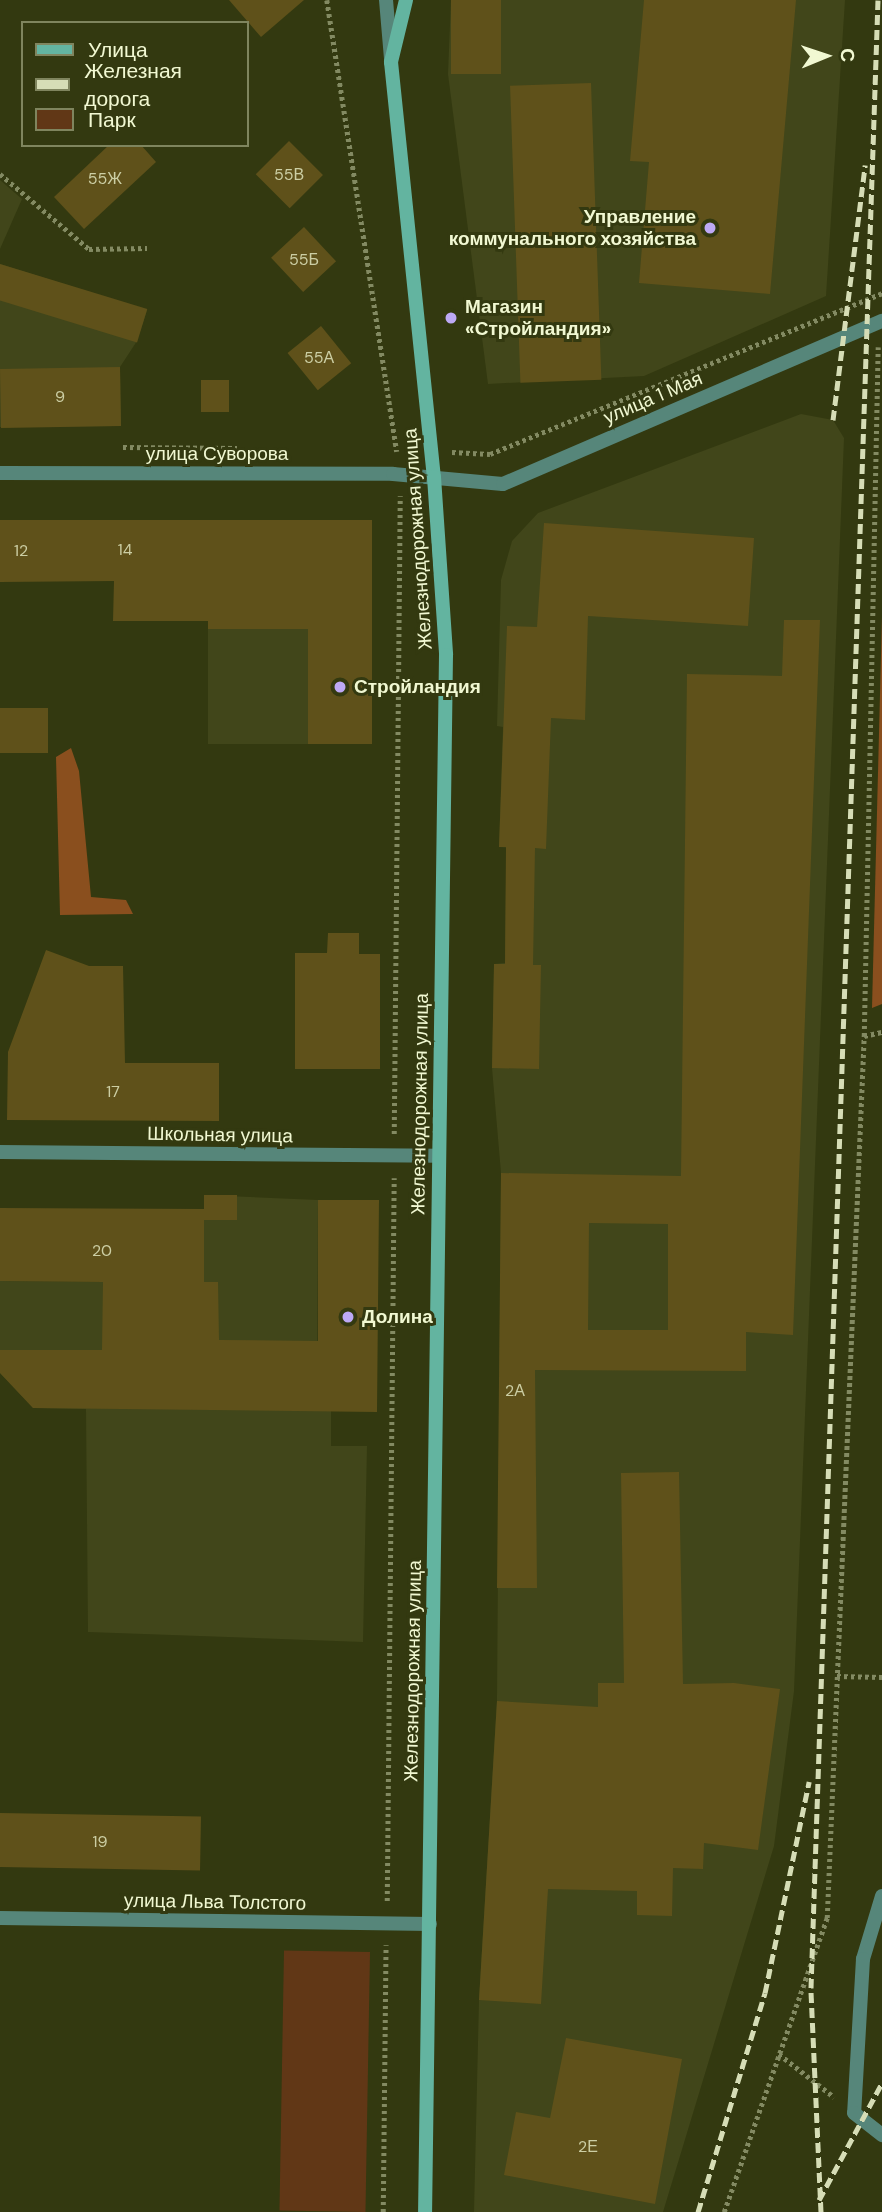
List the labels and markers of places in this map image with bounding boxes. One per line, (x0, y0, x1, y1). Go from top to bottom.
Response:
place label: Управление коммунального хозяйства (449, 206, 696, 250)
marker: Управление коммунального хозяйства (702, 220, 718, 236)
place label: Магазин «Стройландия» (465, 296, 611, 340)
marker: Магазин «Стройландия» (443, 310, 459, 326)
place label: Стройландия (354, 676, 481, 698)
marker: Стройландия (332, 679, 348, 695)
place label: Долина (362, 1306, 433, 1328)
marker: Долина (340, 1309, 356, 1325)

